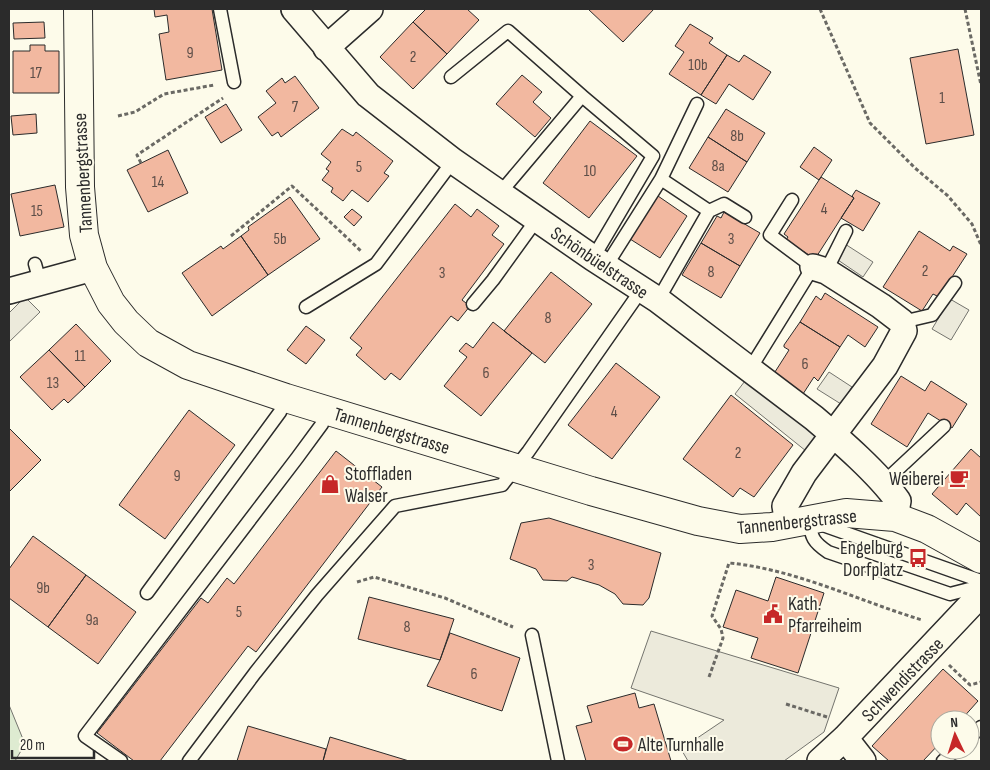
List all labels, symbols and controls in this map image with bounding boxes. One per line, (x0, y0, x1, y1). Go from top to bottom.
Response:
house number: 9 (186, 44, 194, 63)
house number: 2 (410, 48, 416, 67)
house number: 10b (688, 56, 708, 75)
house number: 17 (30, 64, 43, 83)
house number: 1 (939, 89, 945, 108)
house number: 7 (292, 98, 299, 117)
street label: Tannenbergstrasse (69, 112, 98, 233)
house number: 8b (730, 127, 744, 146)
house number: 8a (711, 157, 725, 176)
house number: 5 (356, 158, 362, 177)
house number: 10 (584, 162, 596, 181)
house number: 14 (152, 173, 164, 192)
house number: 4 (821, 200, 828, 219)
house number: 15 (31, 202, 43, 221)
street label: Schönbüelstrasse (546, 222, 652, 304)
house number: 5b (273, 230, 287, 249)
house number: 3 (728, 230, 734, 249)
house number: 2 (922, 262, 928, 281)
house number: 8 (707, 263, 715, 282)
house number: 3 (439, 264, 445, 283)
house number: 8 (544, 309, 552, 328)
house number: 11 (74, 347, 86, 366)
house number: 6 (801, 355, 809, 374)
house number: 6 (482, 364, 490, 383)
house number: 13 (47, 374, 59, 393)
street label: Tannenbergstrasse (331, 403, 452, 460)
house number: 4 (611, 403, 618, 422)
house number: 2 (735, 444, 741, 463)
place label: Stoffladen Walser (345, 463, 412, 508)
house number: 9 (173, 467, 181, 486)
cafe icon: Weiberei (948, 467, 970, 489)
place label: Weiberei (889, 468, 944, 491)
shop icon: Stoffladen Walser (319, 473, 341, 495)
street label: Tannenbergstrasse (736, 505, 858, 540)
place label: Engelburg Dorfplatz (840, 537, 903, 582)
bus stop icon: Engelburg Dorfplatz (907, 547, 929, 569)
house number: 3 (588, 556, 594, 575)
house number: 9b (36, 579, 50, 598)
place label: Kath. Pfarreiheim (788, 593, 862, 638)
house number: 5 (236, 603, 242, 622)
public building icon: Kath. Pfarreiheim (762, 603, 784, 625)
house number: 9a (85, 611, 99, 630)
house number: 8 (403, 618, 411, 637)
street label: Schwendistrasse (857, 633, 949, 727)
house number: 6 (470, 665, 478, 684)
north arrow (930, 710, 980, 760)
text: N (950, 714, 958, 731)
scale bar (12, 728, 95, 760)
sports icon: Alte Turnhalle (612, 733, 634, 755)
place label: Alte Turnhalle (637, 734, 724, 757)
text: 20 m (20, 736, 45, 755)

